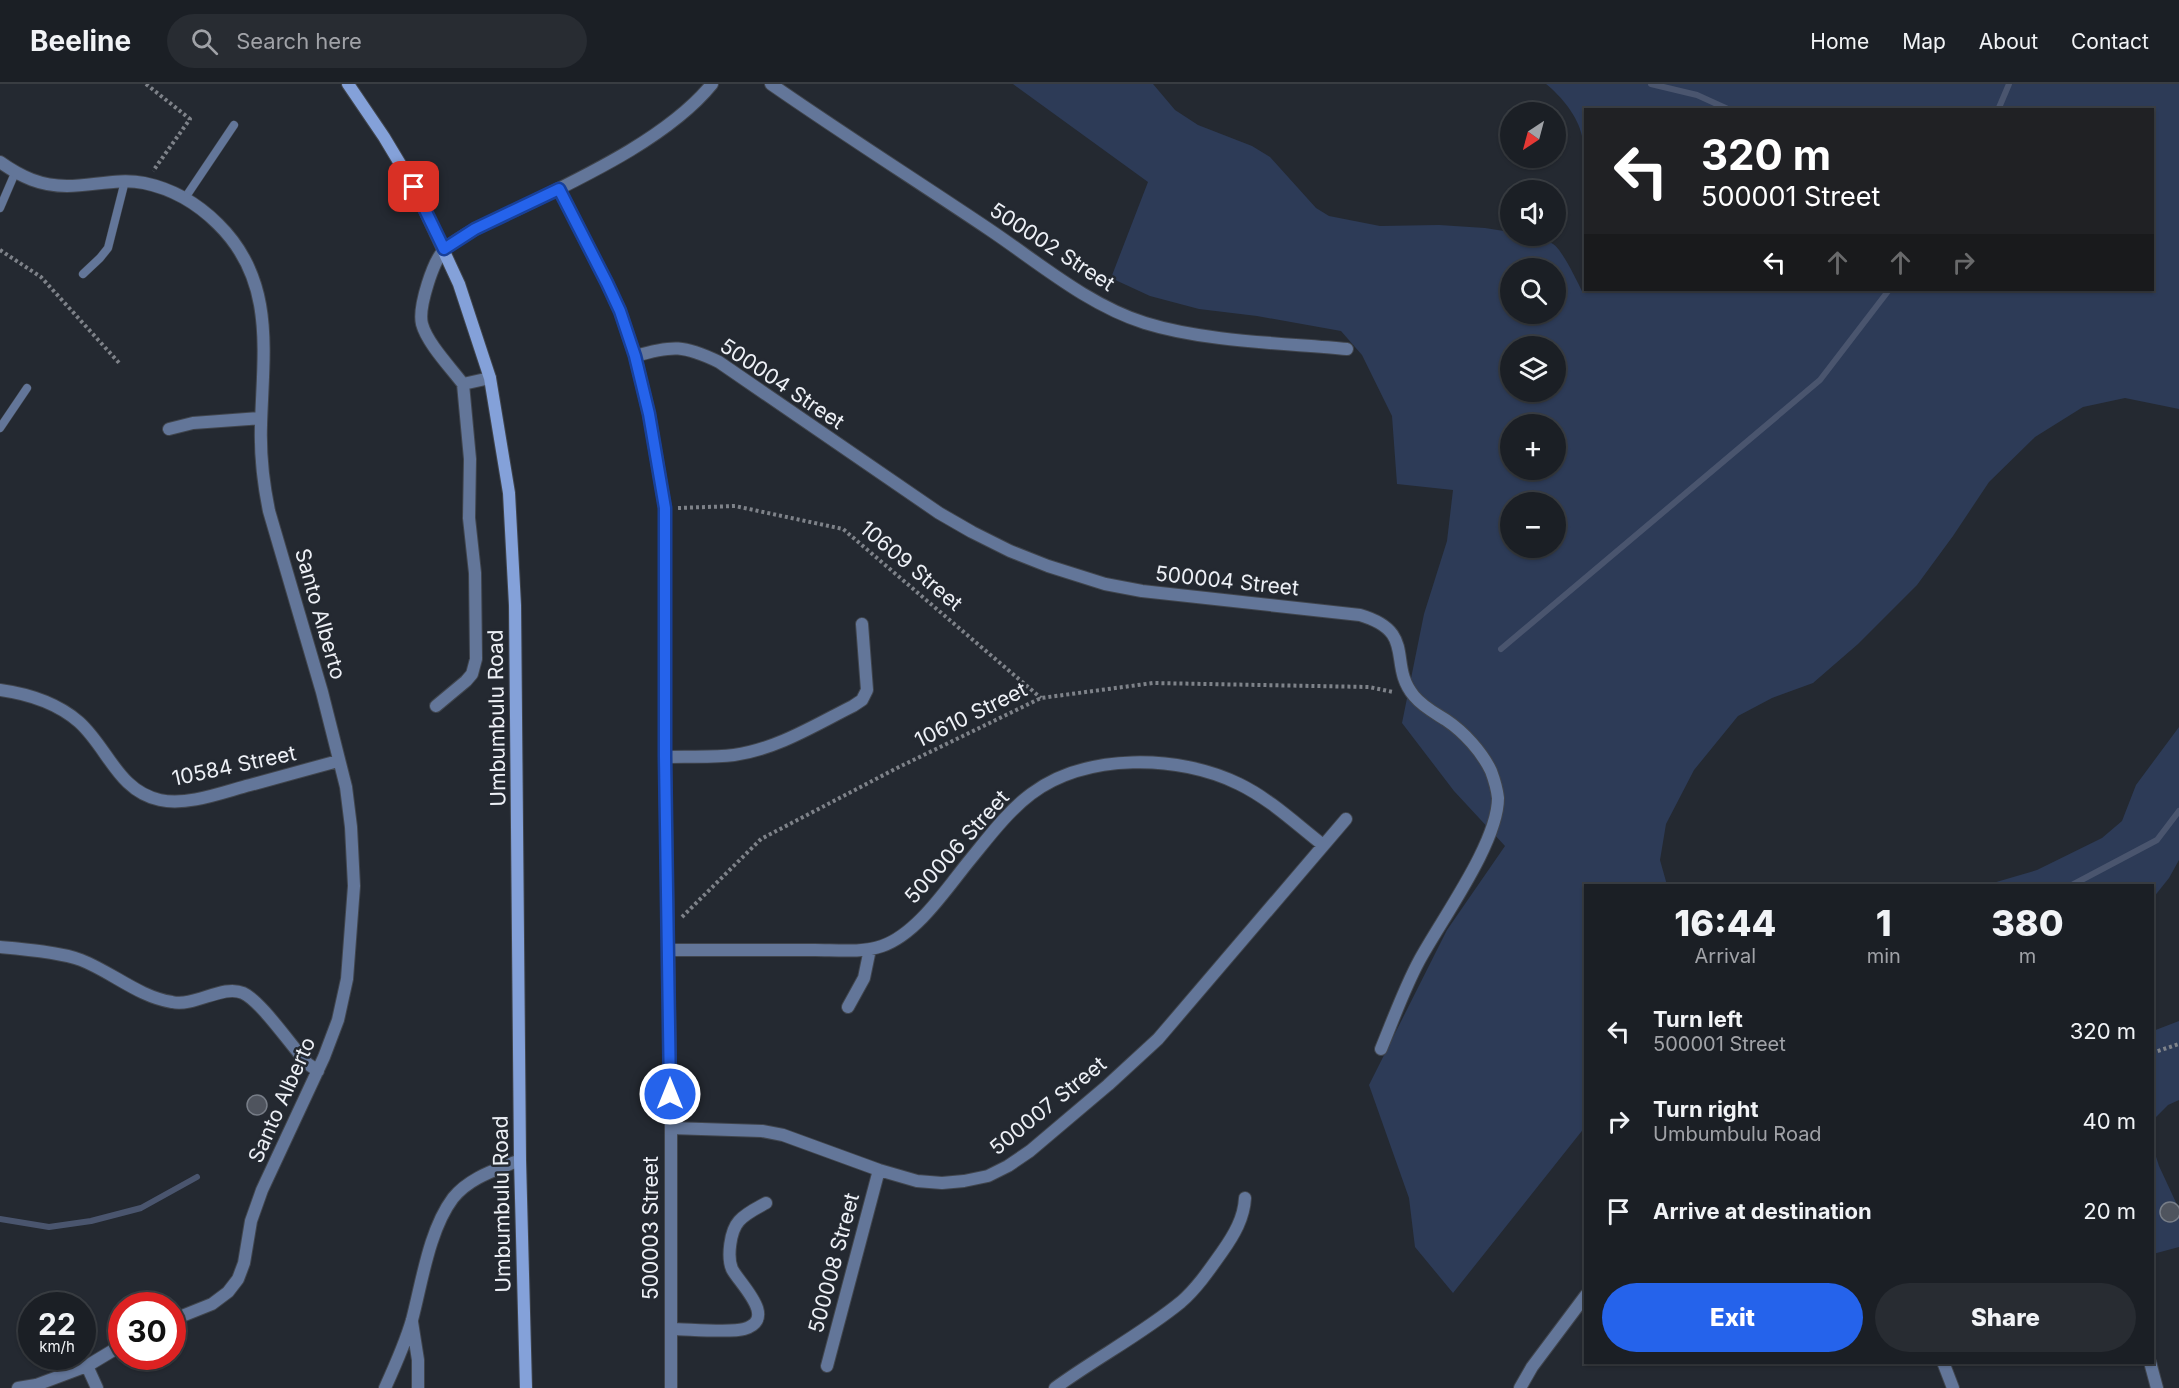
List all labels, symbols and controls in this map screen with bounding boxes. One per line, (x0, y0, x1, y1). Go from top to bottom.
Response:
search box (167, 14, 587, 68)
text: Beeline (30, 24, 131, 58)
icon: search (188, 25, 221, 58)
text: Search here (236, 28, 362, 54)
text: Home (1810, 29, 1869, 54)
text: Map (1902, 29, 1946, 54)
text: About (1979, 29, 2038, 54)
text: Contact (2071, 29, 2149, 54)
north arrow (1500, 102, 1566, 168)
map controls (1500, 102, 1566, 558)
text: 320 m (1701, 129, 1831, 180)
icon: left (1602, 132, 1680, 210)
pin (388, 161, 439, 212)
icon: arrive (397, 170, 430, 203)
button: sound (1500, 180, 1566, 246)
text: 500001 Street (1701, 180, 1880, 213)
street label: 500002 Street (985, 197, 1119, 296)
icon: left (1758, 246, 1791, 279)
icon: ahead (1821, 246, 1854, 279)
icon: ahead (1884, 246, 1917, 279)
icon: right (1947, 246, 1980, 279)
button: search (1500, 258, 1566, 324)
street label: 500004 Street (715, 333, 849, 434)
button: layers (1500, 336, 1566, 402)
button: + (1500, 414, 1566, 480)
button: − (1500, 492, 1566, 558)
street label: 10609 Street (855, 515, 968, 616)
street label: Santo Alberto (290, 546, 351, 682)
street label: 500004 Street (1154, 561, 1300, 600)
street label: Umbumbulu Road (482, 629, 511, 807)
street label: 10610 Street (911, 677, 1031, 752)
street label: 10584 Street (170, 740, 298, 791)
street label: 500006 Street (899, 785, 1014, 909)
text: 16:44 (1674, 901, 1776, 945)
text: 1 (1876, 901, 1892, 945)
text: 380 (1991, 901, 2064, 945)
text: Arrival (1695, 944, 1756, 968)
text: min (1867, 944, 1901, 968)
text: m (2019, 944, 2036, 968)
text: Turn left (1653, 1006, 1743, 1032)
icon: left (1602, 1015, 1635, 1048)
text: 320 m (2070, 1018, 2136, 1044)
text: 500001 Street (1653, 1032, 1786, 1056)
street label: Santo Alberto (243, 1033, 320, 1167)
street label: 500007 Street (984, 1051, 1111, 1160)
position arrow (638, 1062, 702, 1126)
text: Turn right (1653, 1096, 1759, 1122)
icon: right (1602, 1105, 1635, 1138)
text: 40 m (2082, 1108, 2136, 1134)
street label: Umbumbulu Road (487, 1115, 516, 1293)
text: Umbumbulu Road (1653, 1122, 1822, 1146)
street label: 500003 Street (638, 1156, 663, 1300)
street label: 500008 Street (803, 1190, 864, 1336)
icon: arrive (1602, 1195, 1635, 1228)
text: Arrive at destination (1653, 1198, 1872, 1224)
text: 20 m (2083, 1198, 2136, 1224)
button: Exit (1602, 1283, 1863, 1352)
button: Share (1875, 1283, 2136, 1352)
speed limit sign: 30 (108, 1292, 186, 1370)
text: 22 (38, 1306, 76, 1342)
text: km/h (39, 1337, 75, 1356)

